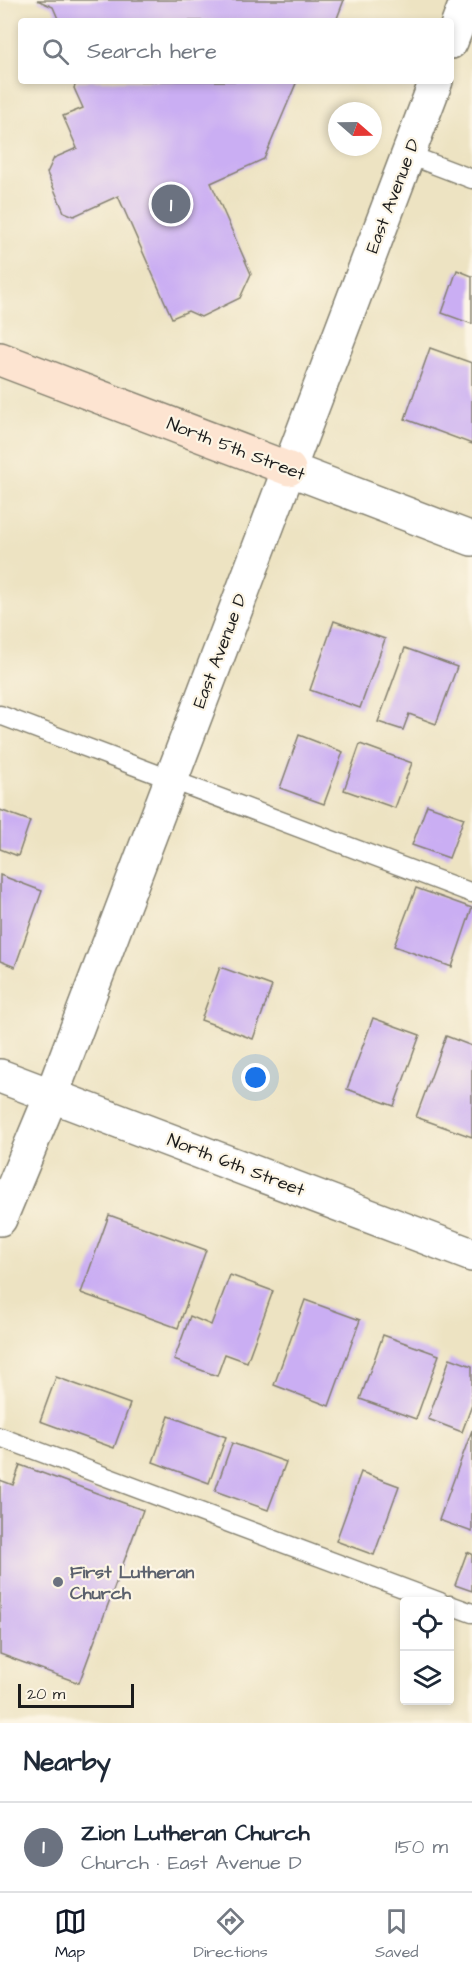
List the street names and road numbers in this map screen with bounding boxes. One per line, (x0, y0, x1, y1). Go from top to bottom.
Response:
street label: East Avenue D (360, 135, 426, 257)
street label: North 5th Street (163, 411, 309, 487)
street label: East Avenue D (187, 590, 253, 712)
street label: North 6th Street (164, 1127, 309, 1203)

